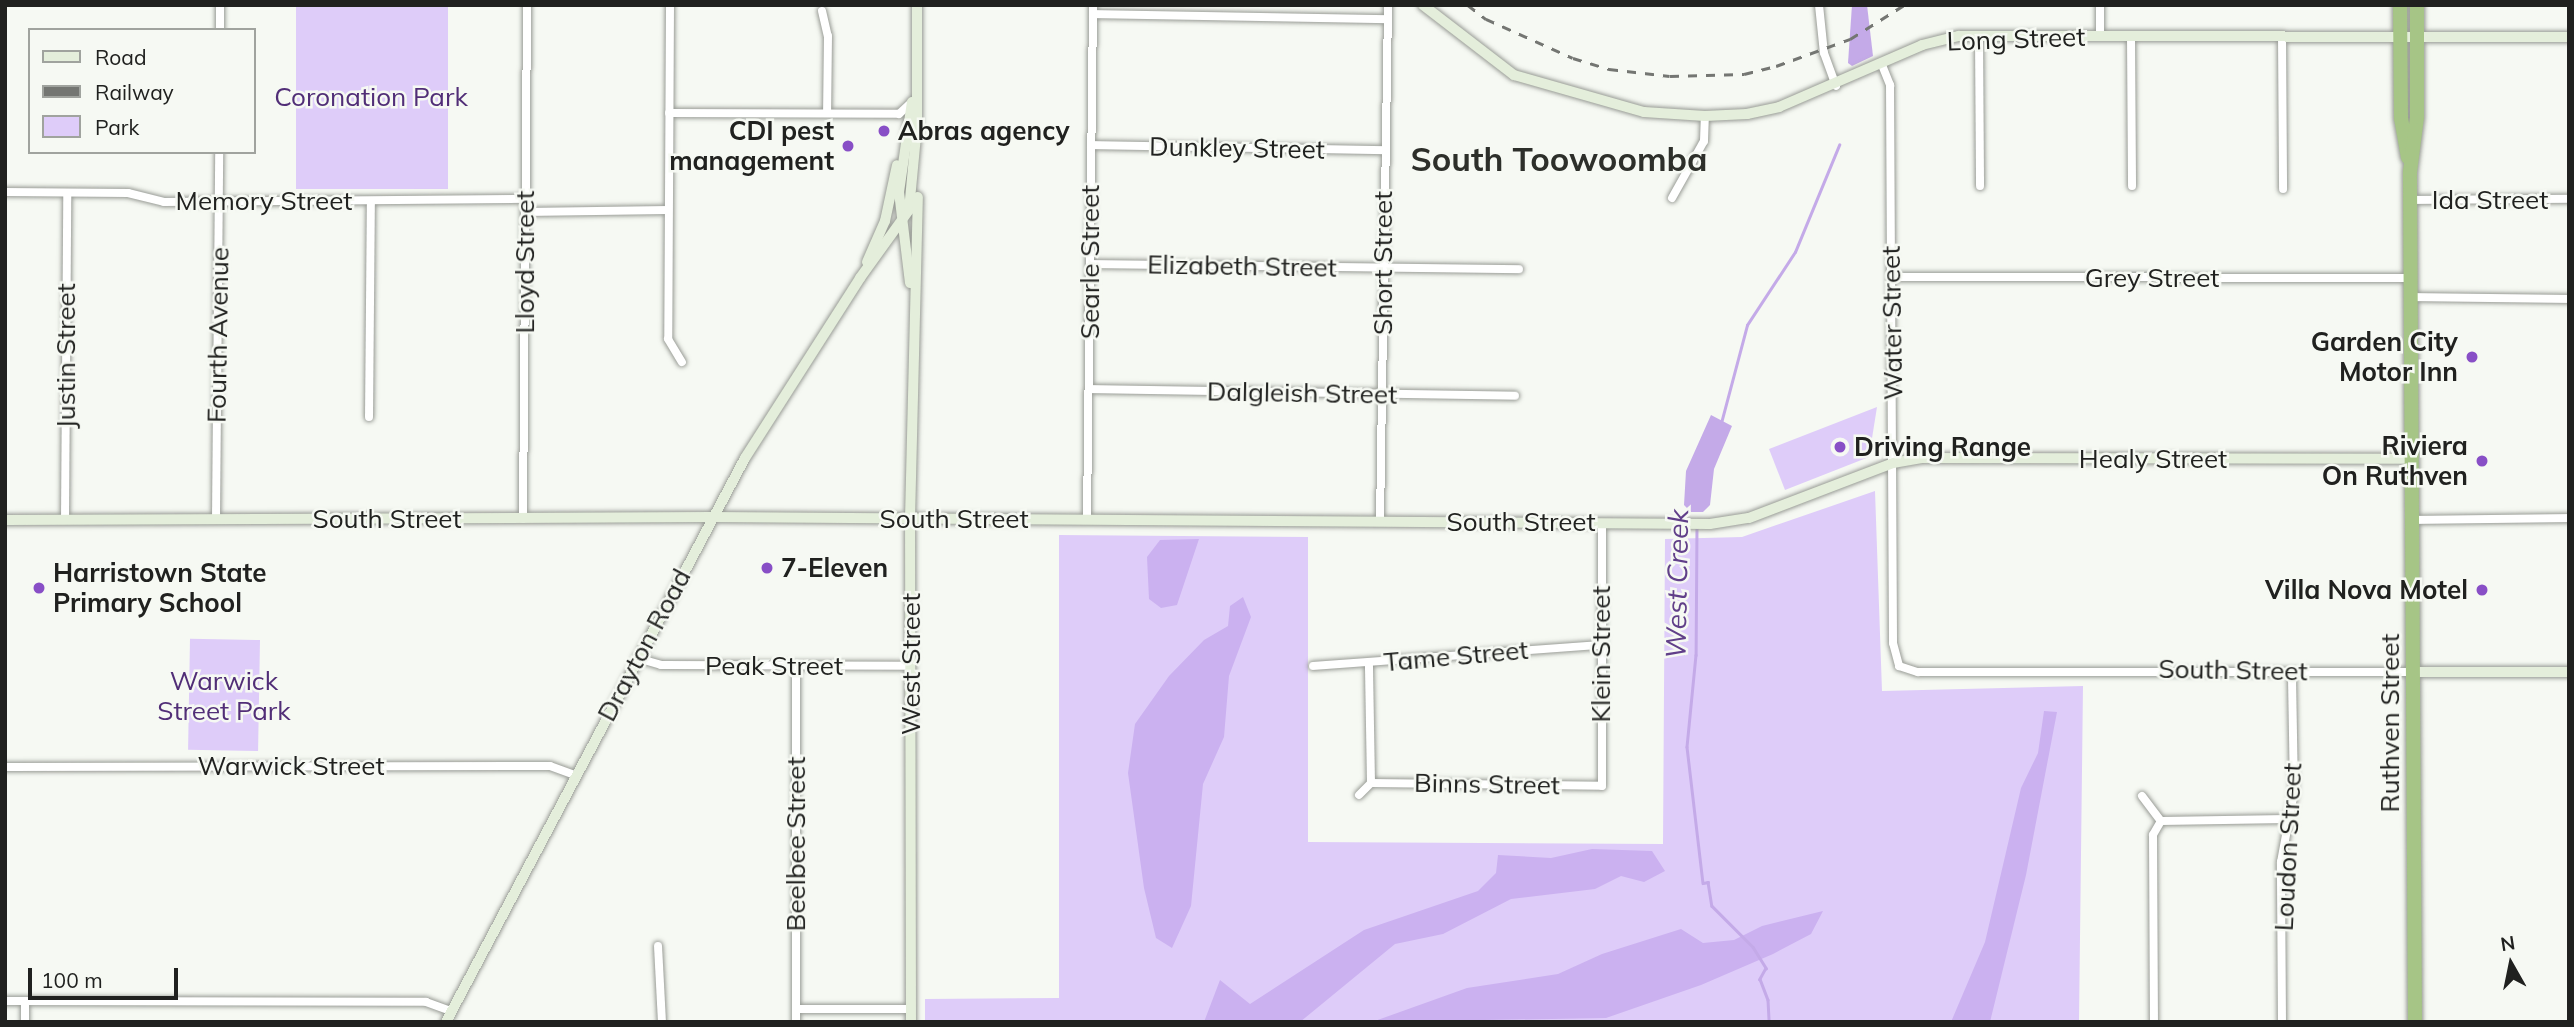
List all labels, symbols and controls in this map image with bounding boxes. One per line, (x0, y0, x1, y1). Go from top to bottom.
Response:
street label: Long Street (1946, 21, 2086, 57)
legend (28, 28, 256, 154)
text: Road (95, 44, 146, 70)
text: Railway (95, 79, 174, 105)
park label: Coronation Park (274, 81, 468, 113)
text: Park (95, 114, 139, 140)
place label: CDI pest management (669, 115, 834, 176)
place label: Abras agency (898, 115, 1070, 147)
marker: Abras agency (876, 123, 892, 139)
street label: Dunkley Street (1149, 131, 1325, 165)
marker: CDI pest management (840, 138, 856, 154)
district label: South Toowoomba (1411, 139, 1707, 179)
street label: Ida Street (2432, 184, 2548, 216)
street label: Memory Street (176, 185, 352, 217)
street label: Searle Street (1074, 185, 1106, 339)
street label: Lloyd Street (509, 191, 541, 333)
street label: Short Street (1367, 191, 1399, 335)
street label: Water Street (1875, 246, 1909, 400)
street label: Fourth Avenue (201, 247, 235, 423)
street label: Elizabeth Street (1147, 249, 1337, 283)
street label: Grey Street (2085, 262, 2219, 294)
street label: Justin Street (50, 283, 82, 429)
place label: Garden City Motor Inn (2311, 326, 2458, 388)
marker: Garden City Motor Inn (2464, 349, 2480, 365)
street label: Dalgleish Street (1207, 376, 1397, 410)
place label: Riviera On Ruthven (2322, 430, 2468, 492)
place label: Driving Range (1854, 431, 2031, 463)
marker: Driving Range (1832, 439, 1848, 455)
street label: Healy Street (2079, 443, 2227, 475)
marker: Riviera On Ruthven (2474, 453, 2490, 469)
street label: South Street (312, 503, 462, 535)
street label: South Street (879, 503, 1029, 535)
street label: South Street (1446, 506, 1596, 538)
water label: West Creek (1659, 509, 1695, 659)
place label: 7-Eleven (781, 552, 888, 584)
place label: Harristown State Primary School (53, 557, 267, 618)
marker: 7-Eleven (759, 560, 775, 576)
street label: Drayton Road (591, 564, 697, 726)
place label: Villa Nova Motel (2265, 574, 2468, 606)
marker: Harristown State Primary School (31, 580, 47, 596)
marker: Villa Nova Motel (2474, 582, 2490, 598)
street label: Klein Street (1585, 586, 1617, 722)
street label: West Street (895, 593, 927, 735)
street label: Tame Street (1382, 634, 1530, 678)
street label: Ruthven Street (2374, 634, 2406, 812)
street label: Peak Street (705, 650, 843, 682)
street label: South Street (2158, 653, 2308, 687)
park label: Warwick Street Park (157, 665, 291, 726)
street label: Warwick Street (198, 750, 384, 782)
street label: Beelbee Street (780, 757, 812, 931)
street label: Loudon Street (2268, 762, 2308, 932)
street label: Binns Street (1414, 767, 1560, 801)
north arrow (2476, 929, 2546, 999)
text: N (2499, 930, 2517, 956)
scale bar (32, 954, 182, 998)
text: 100 m (41, 967, 103, 993)

